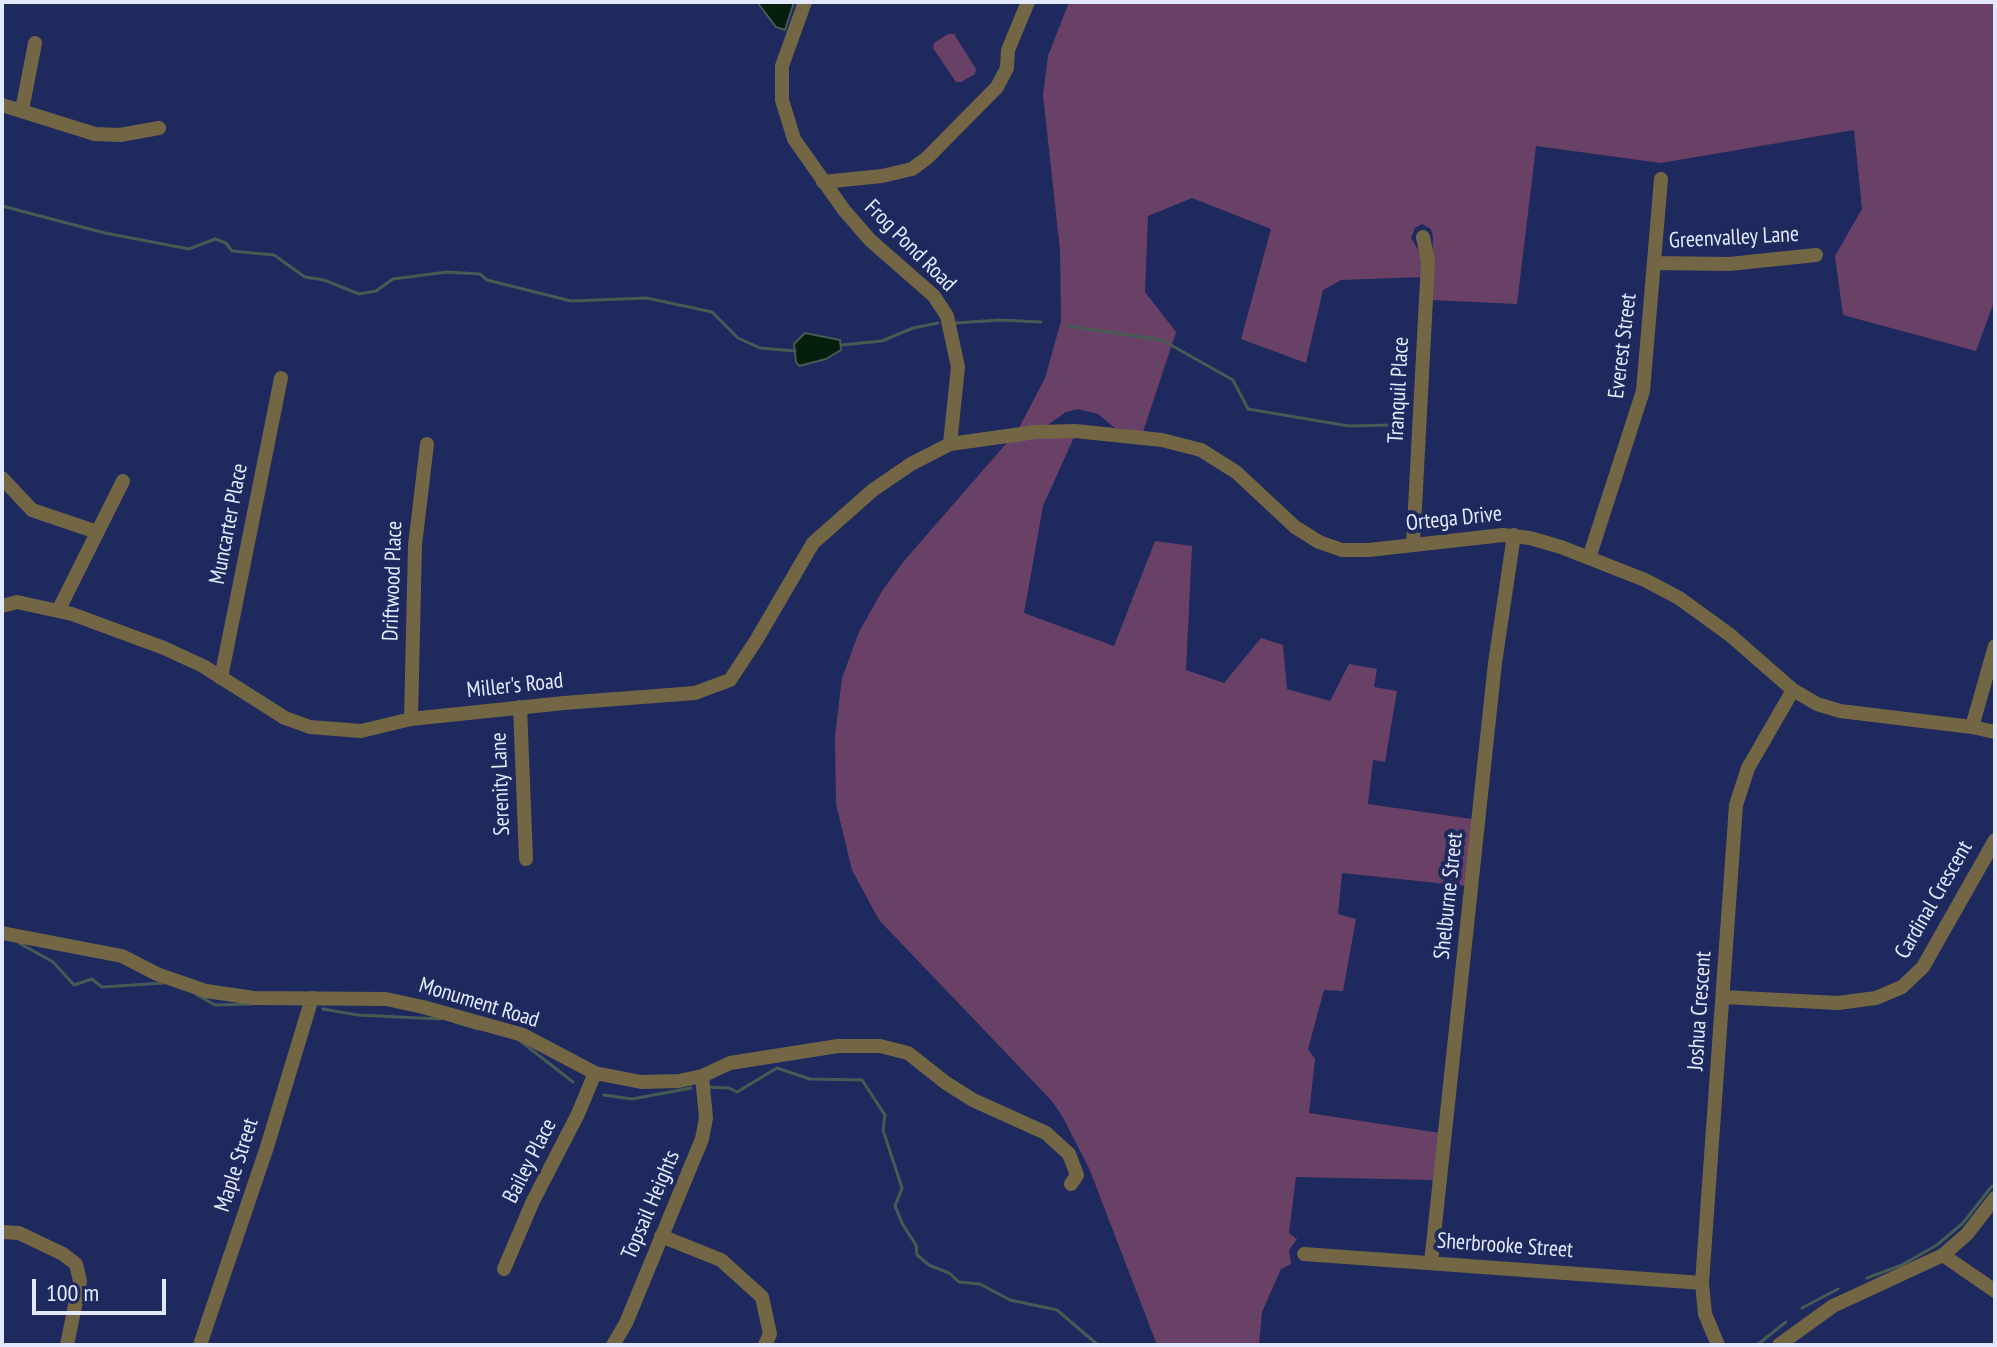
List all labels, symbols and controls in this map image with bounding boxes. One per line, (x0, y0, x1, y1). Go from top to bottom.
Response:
street label: Frog Pond Road (859, 195, 961, 297)
street label: Greenvalley Lane (1668, 221, 1800, 255)
street label: Everest Street (1603, 292, 1643, 400)
street label: Tranquil Place (1383, 336, 1415, 444)
street label: Muncarter Place (204, 461, 254, 587)
street label: Ortega Drive (1405, 501, 1503, 537)
street label: Driftwood Place (378, 520, 408, 642)
street label: Miller's Road (466, 668, 564, 704)
street label: Serenity Lane (486, 732, 516, 836)
street label: Shelburne Street (1429, 831, 1469, 961)
street label: Cardinal Crescent (1890, 836, 1978, 964)
street label: Joshua Crescent (1683, 950, 1717, 1072)
street label: Monument Road (416, 972, 542, 1034)
street label: Bailey Place (498, 1114, 562, 1208)
street label: Maple Street (209, 1115, 265, 1215)
street label: Topsail Heights (616, 1147, 686, 1263)
street label: Sherbrooke Street (1436, 1228, 1574, 1264)
scale bar (36, 1263, 170, 1313)
text: 100 m (46, 1277, 99, 1308)

